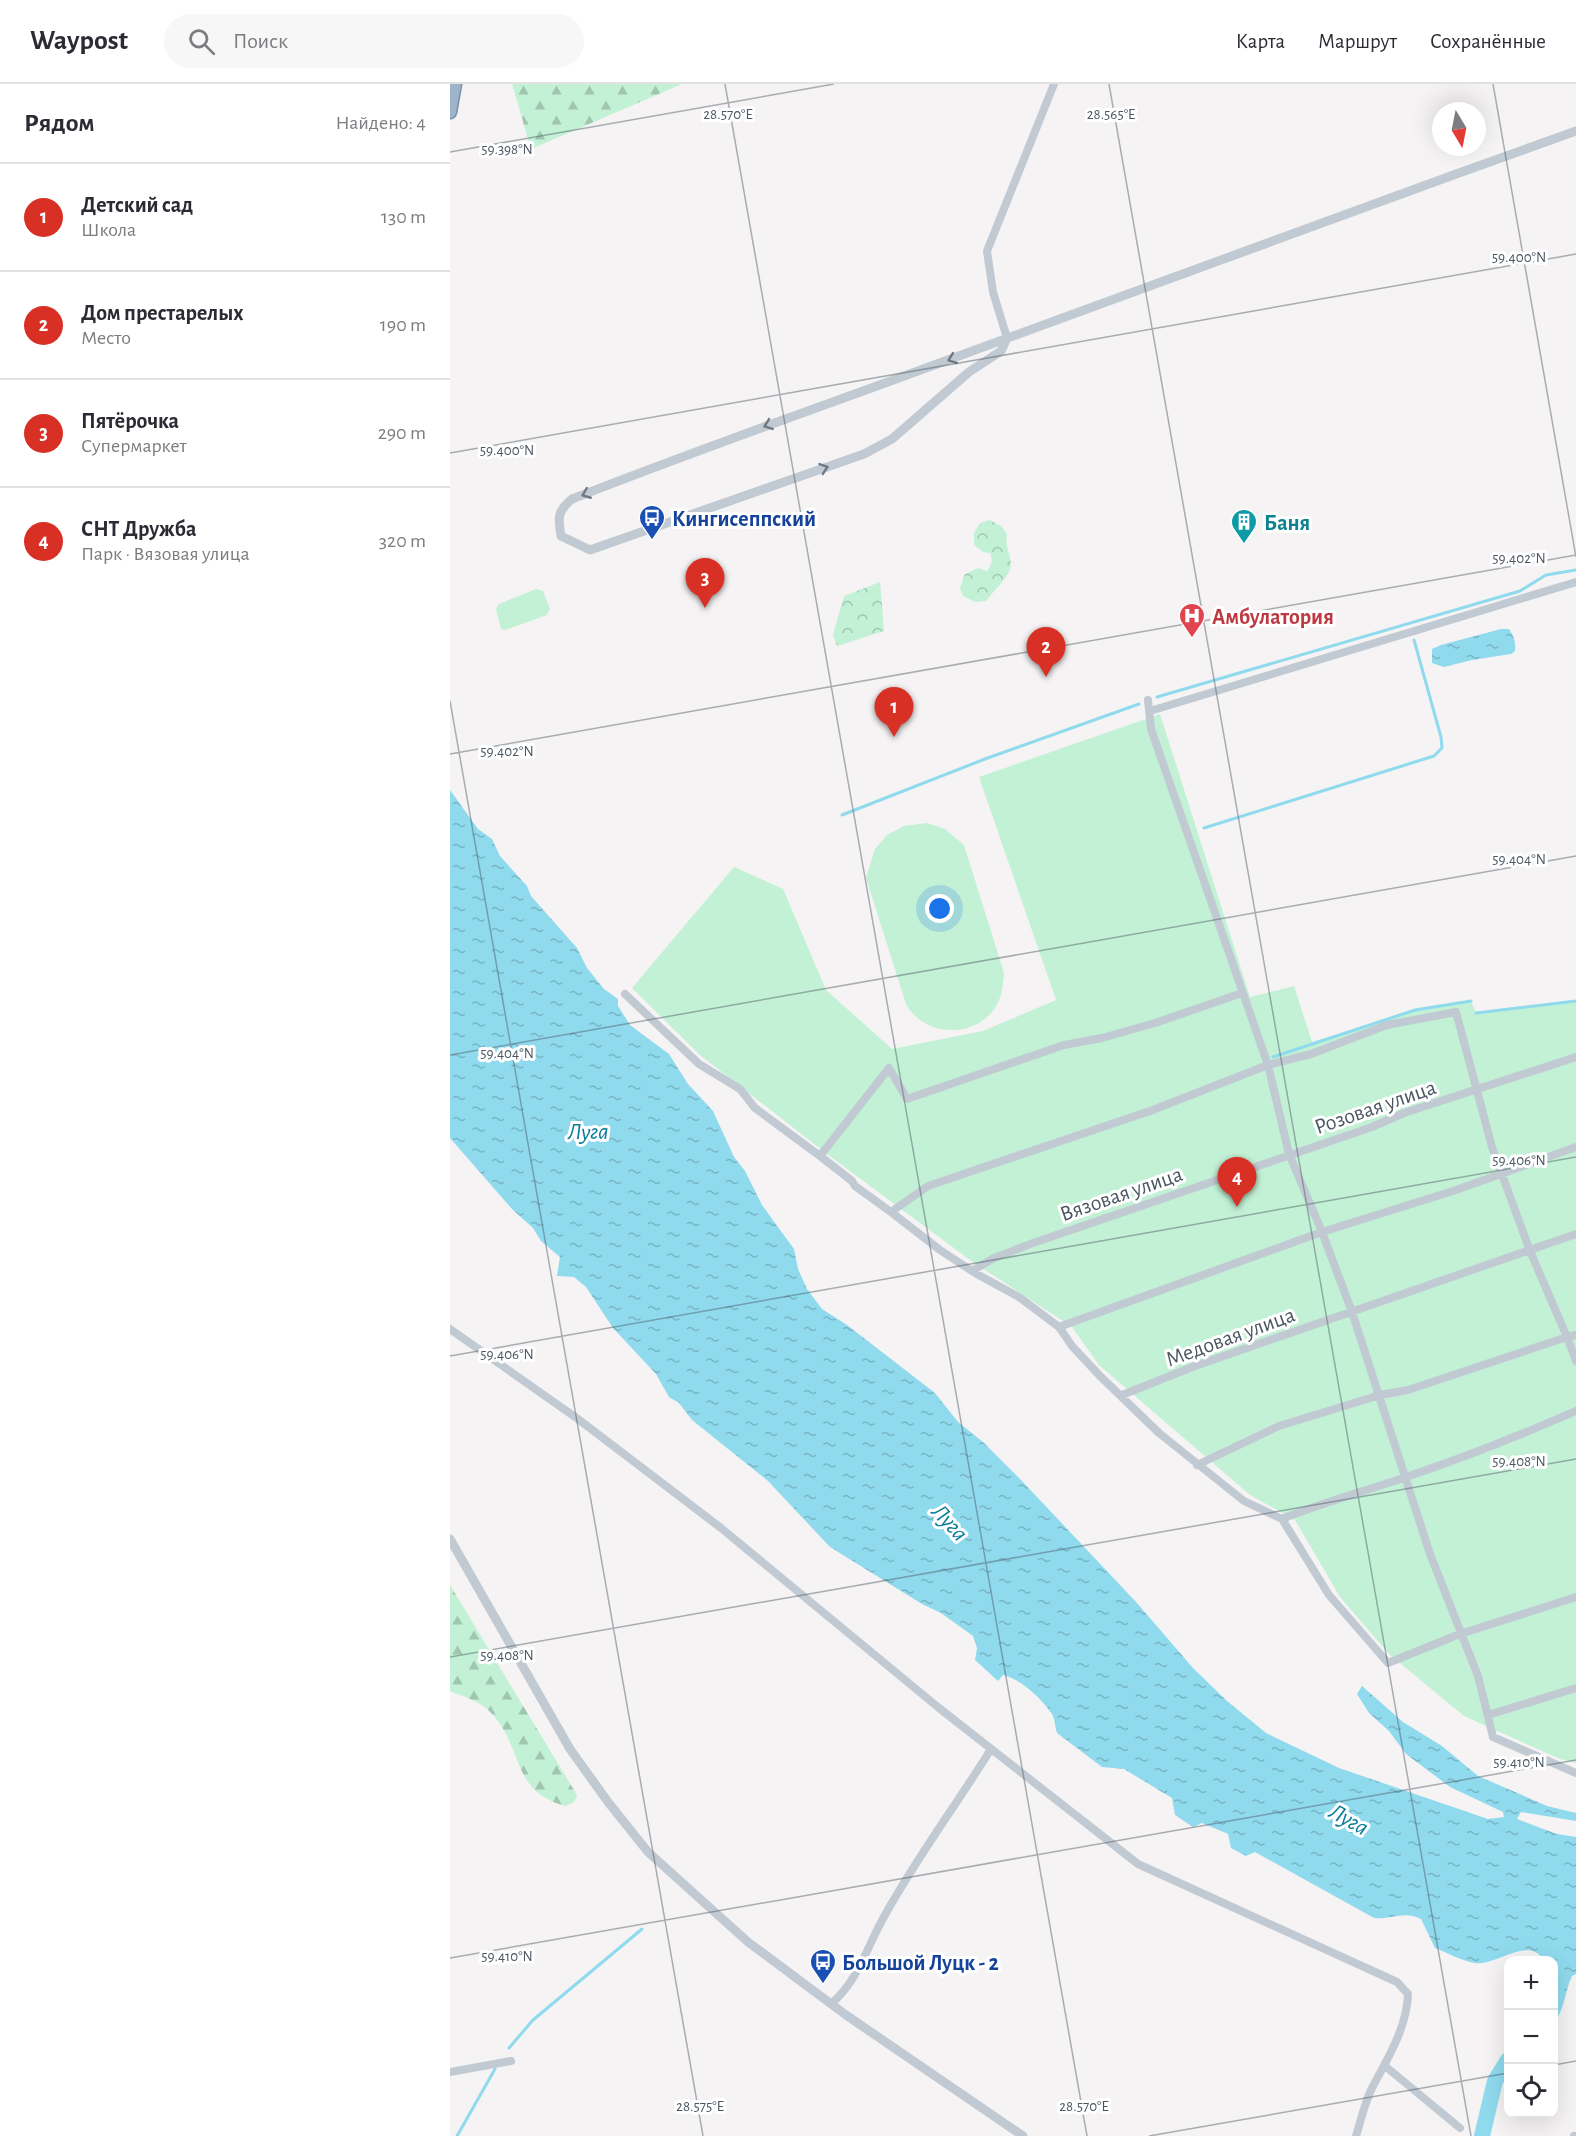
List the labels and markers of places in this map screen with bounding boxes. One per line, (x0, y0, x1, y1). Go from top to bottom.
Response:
bus stop icon: Кингисеппский (637, 503, 667, 541)
building icon: Баня (1229, 507, 1259, 545)
place label: Кингисеппский (672, 508, 816, 530)
place label: Баня (1264, 512, 1310, 534)
pin: 3 (686, 558, 724, 608)
hospital icon: Амбулатория (1177, 601, 1207, 639)
place label: Амбулатория (1212, 606, 1334, 629)
pin: 2 (1026, 628, 1066, 677)
pin: 1 (874, 688, 914, 737)
pin: 4 (1218, 1158, 1256, 1207)
bus stop icon: Большой Луцк - 2 (808, 1947, 838, 1985)
place label: Большой Луцк - 2 (842, 1952, 999, 1975)

